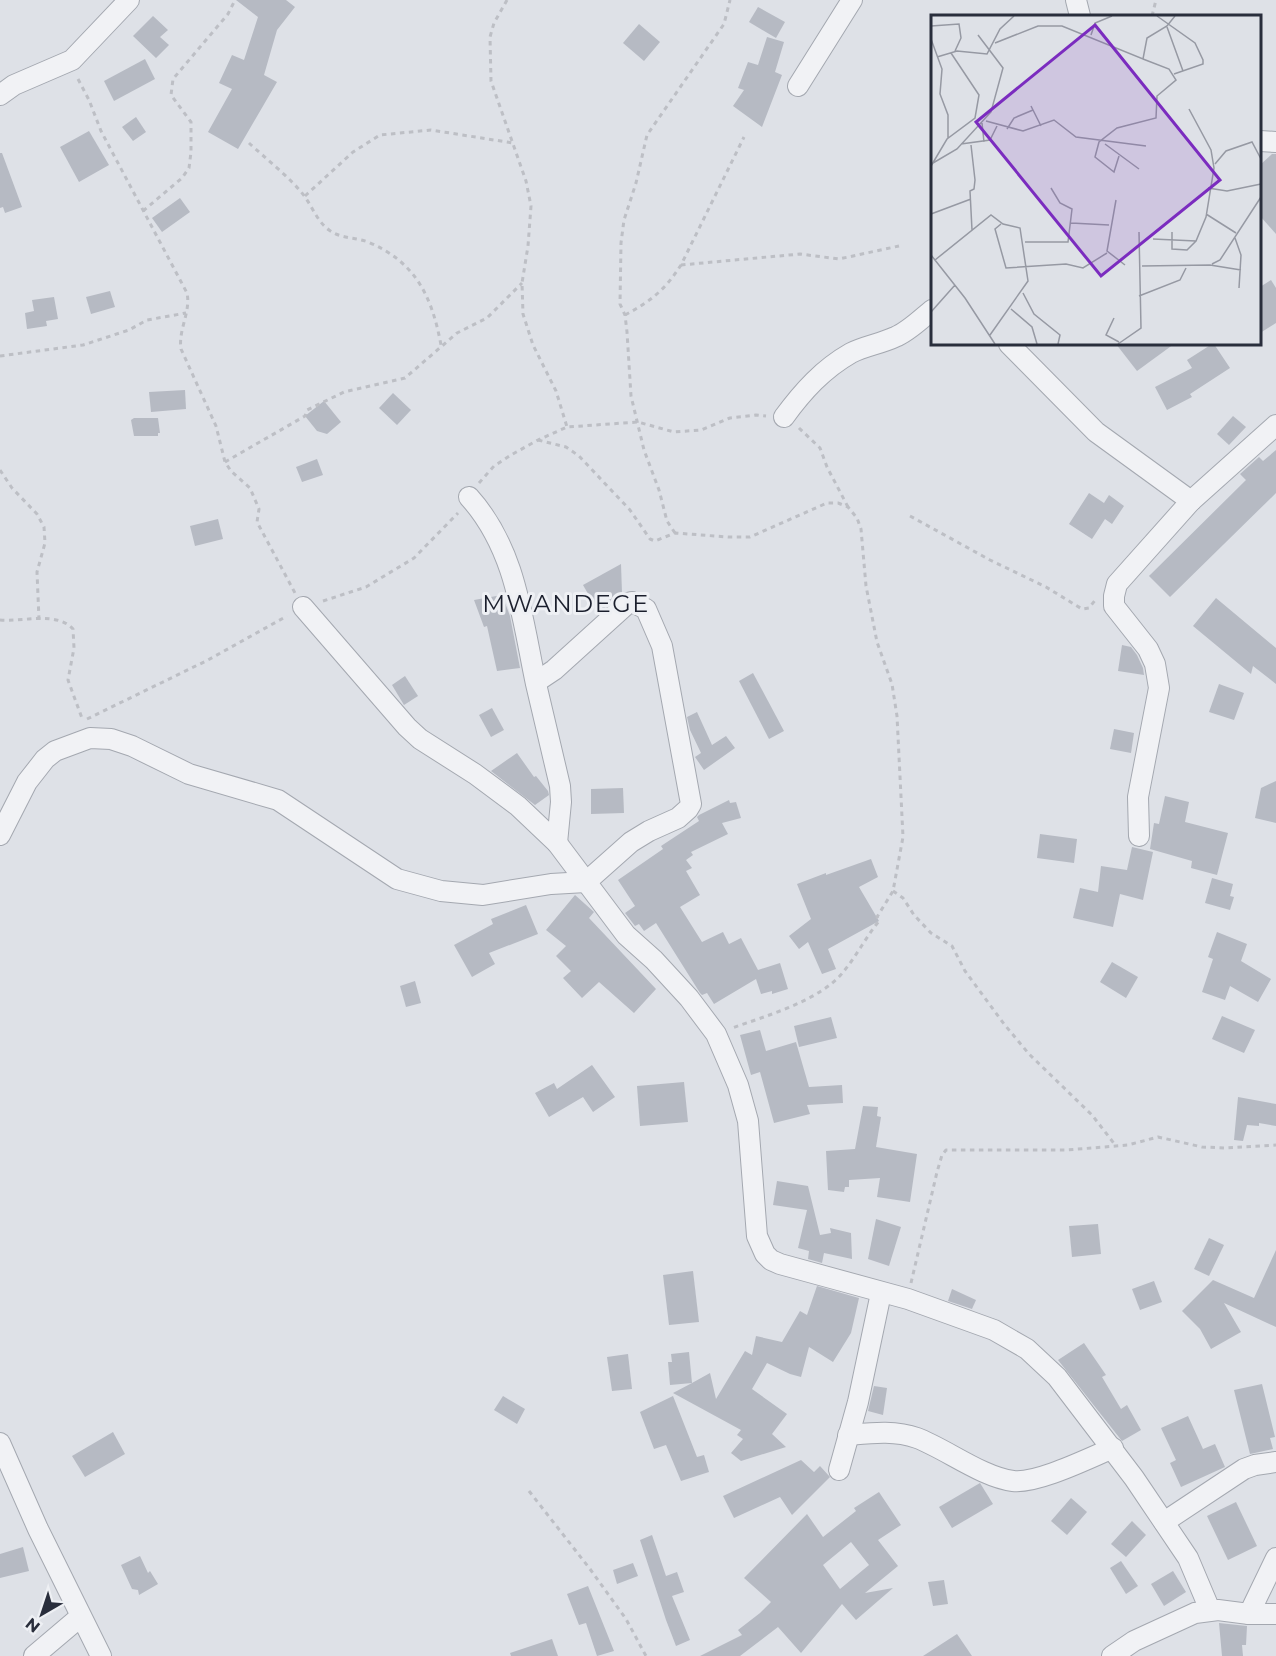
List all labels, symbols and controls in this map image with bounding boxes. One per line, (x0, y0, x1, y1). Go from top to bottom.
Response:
inset map (931, 15, 1261, 345)
district label: MWANDEGE (482, 589, 650, 618)
north arrow (12, 1584, 72, 1644)
text: N (22, 1614, 44, 1637)

